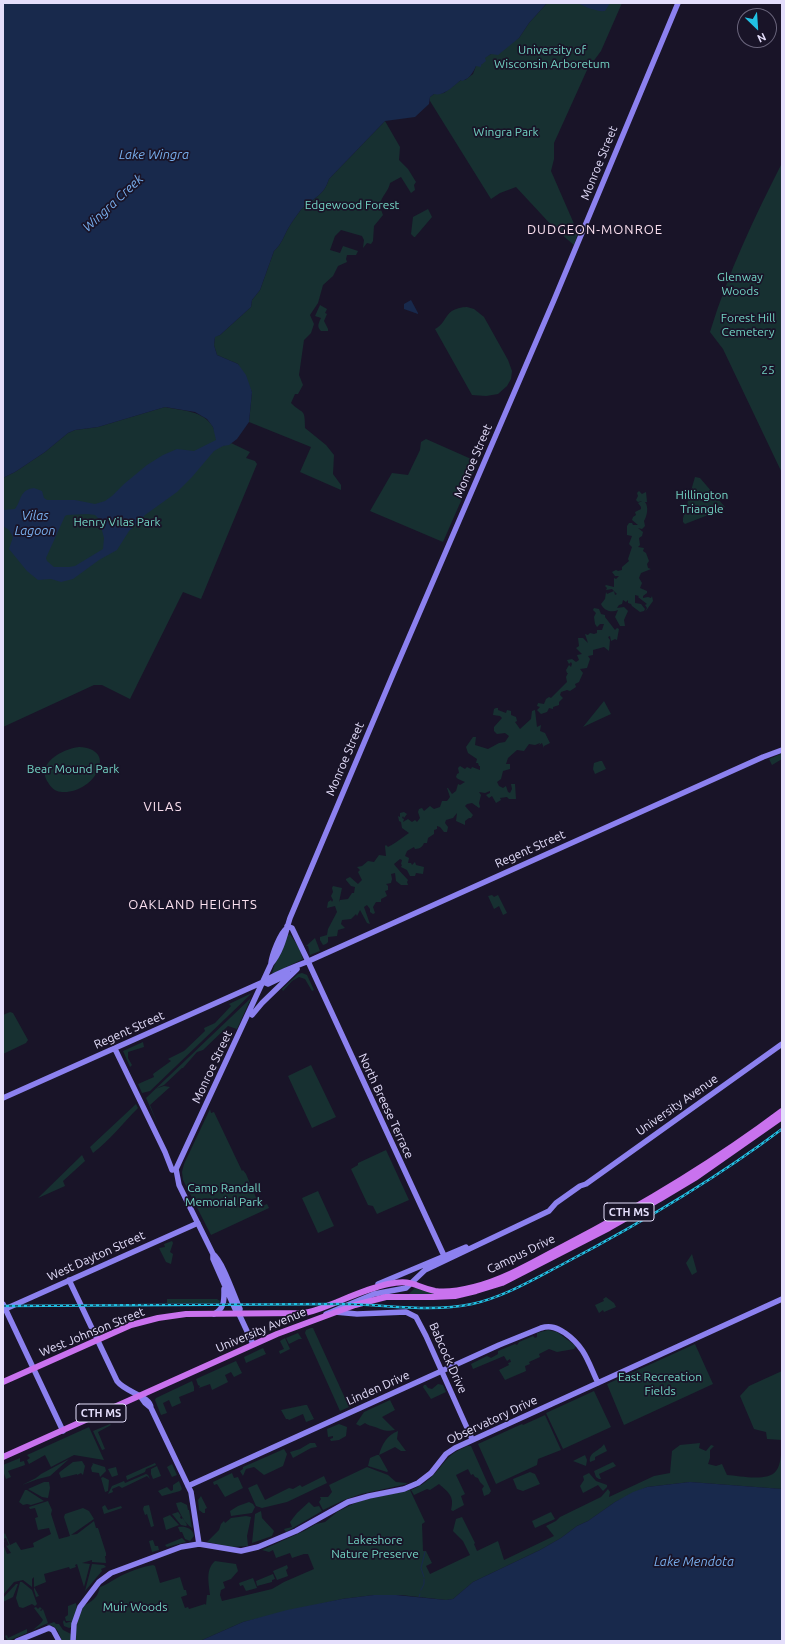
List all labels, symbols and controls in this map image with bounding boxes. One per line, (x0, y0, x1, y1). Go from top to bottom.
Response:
north arrow (737, 8, 777, 48)
text: N (755, 31, 768, 45)
park label: University of Wisconsin Arboretum (494, 43, 610, 71)
street label: Monroe Street (578, 124, 620, 202)
park label: Wingra Park (473, 125, 539, 139)
water label: Lake Wingra (119, 147, 189, 163)
water label: Wingra Creek (80, 171, 146, 235)
park label: Edgewood Forest (305, 198, 399, 212)
district label: DUDGEON-MONROE (527, 222, 663, 238)
park label: Glenway Woods (717, 270, 763, 298)
park label: Forest Hill Cemetery (721, 311, 775, 339)
park label: 25 (761, 363, 775, 377)
street label: Monroe Street (451, 422, 495, 500)
park label: Hillington Triangle (676, 488, 728, 516)
water label: Vilas Lagoon (14, 508, 56, 539)
park label: Henry Vilas Park (73, 515, 161, 529)
street label: Monroe Street (323, 720, 367, 798)
park label: Bear Mound Park (27, 762, 119, 776)
district label: VILAS (143, 799, 183, 815)
street label: Regent Street (493, 827, 567, 871)
district label: OAKLAND HEIGHTS (128, 897, 258, 913)
street label: Regent Street (92, 1008, 166, 1052)
street label: Monroe Street (189, 1028, 235, 1106)
street label: North Breese Terrace (355, 1051, 417, 1161)
street label: University Avenue (633, 1071, 721, 1139)
park label: Camp Randall Memorial Park (185, 1181, 263, 1209)
road number: CTH MS (604, 1203, 654, 1221)
street label: West Dayton Street (45, 1228, 147, 1284)
street label: Campus Drive (485, 1231, 557, 1277)
street label: West Johnson Street (37, 1304, 147, 1360)
street label: University Avenue (214, 1304, 308, 1356)
street label: Babcock Drive (426, 1320, 470, 1396)
street label: Linden Drive (344, 1368, 412, 1408)
park label: East Recreation Fields (618, 1370, 702, 1398)
street label: Observatory Drive (444, 1393, 540, 1447)
road number: CTH MS (76, 1404, 126, 1422)
park label: Lakeshore Nature Preserve (331, 1533, 419, 1561)
water label: Lake Mendota (654, 1554, 734, 1570)
park label: Muir Woods (103, 1600, 167, 1614)

